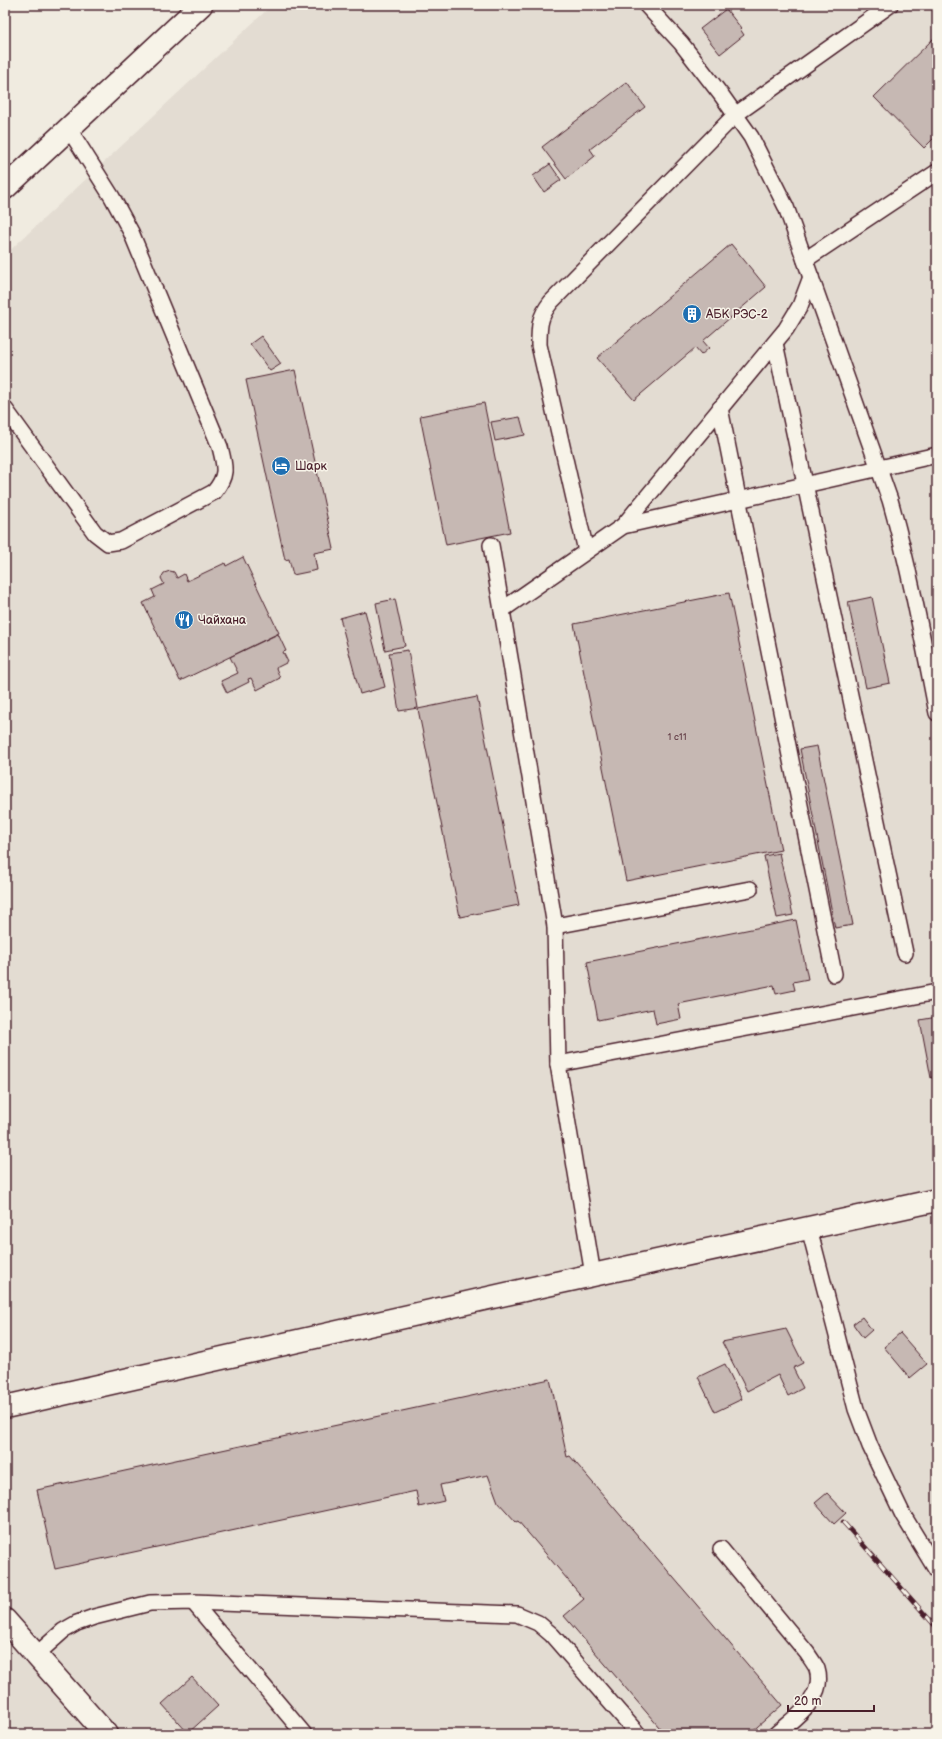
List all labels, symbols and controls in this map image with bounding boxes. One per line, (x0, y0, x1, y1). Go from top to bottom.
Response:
building icon: АБК РЭС-2 (681, 303, 703, 325)
place label: АБК РЭС-2 (705, 307, 768, 322)
hotel icon: Шарк (270, 455, 292, 477)
place label: Шарк (295, 459, 327, 474)
restaurant icon: Чайхана (173, 609, 195, 631)
place label: Чайхана (198, 613, 246, 628)
house number: 1 с11 (667, 731, 687, 743)
scale bar (788, 1687, 874, 1713)
text: 20 m (794, 1694, 821, 1709)

